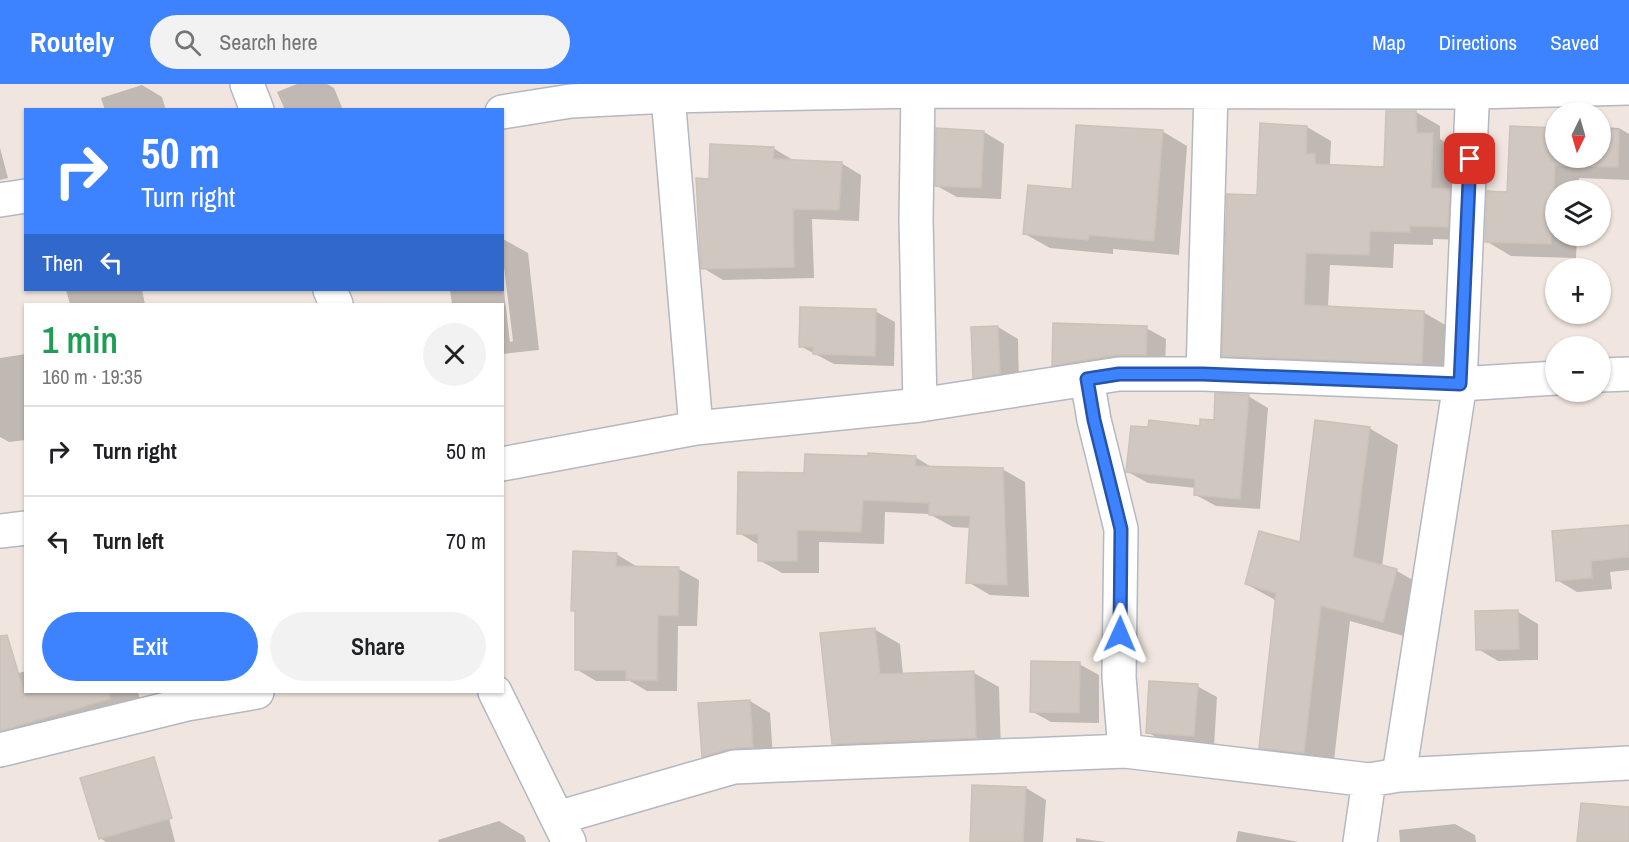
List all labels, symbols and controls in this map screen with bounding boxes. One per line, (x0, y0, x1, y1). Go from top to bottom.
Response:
search box (150, 15, 570, 69)
text: Routely (30, 23, 114, 61)
icon: search (171, 26, 204, 59)
text: Search here (219, 27, 317, 57)
text: Map (1372, 28, 1406, 57)
text: Directions (1439, 28, 1517, 57)
text: Saved (1550, 28, 1599, 57)
north arrow (1545, 102, 1611, 168)
map controls (1545, 102, 1611, 402)
text: 50 m (141, 125, 220, 181)
icon: right (42, 132, 120, 210)
pin (1444, 133, 1495, 184)
icon: arrive (1453, 142, 1486, 175)
text: Turn right (141, 179, 235, 215)
button: layers (1545, 180, 1611, 246)
icon: left (95, 246, 128, 279)
text: Then (42, 248, 83, 278)
button: + (1545, 258, 1611, 324)
text: 1 min (42, 316, 118, 364)
button: close (423, 323, 486, 386)
button: − (1545, 336, 1611, 402)
text: 160 m · 19:35 (42, 363, 142, 390)
icon: right (42, 435, 75, 468)
text: Turn right (93, 436, 177, 466)
text: 50 m (446, 436, 486, 466)
icon: left (42, 525, 75, 558)
text: Turn left (93, 526, 164, 556)
text: 70 m (446, 526, 486, 556)
position arrow (1088, 602, 1152, 666)
button: Exit (42, 612, 258, 681)
button: Share (270, 612, 486, 681)

